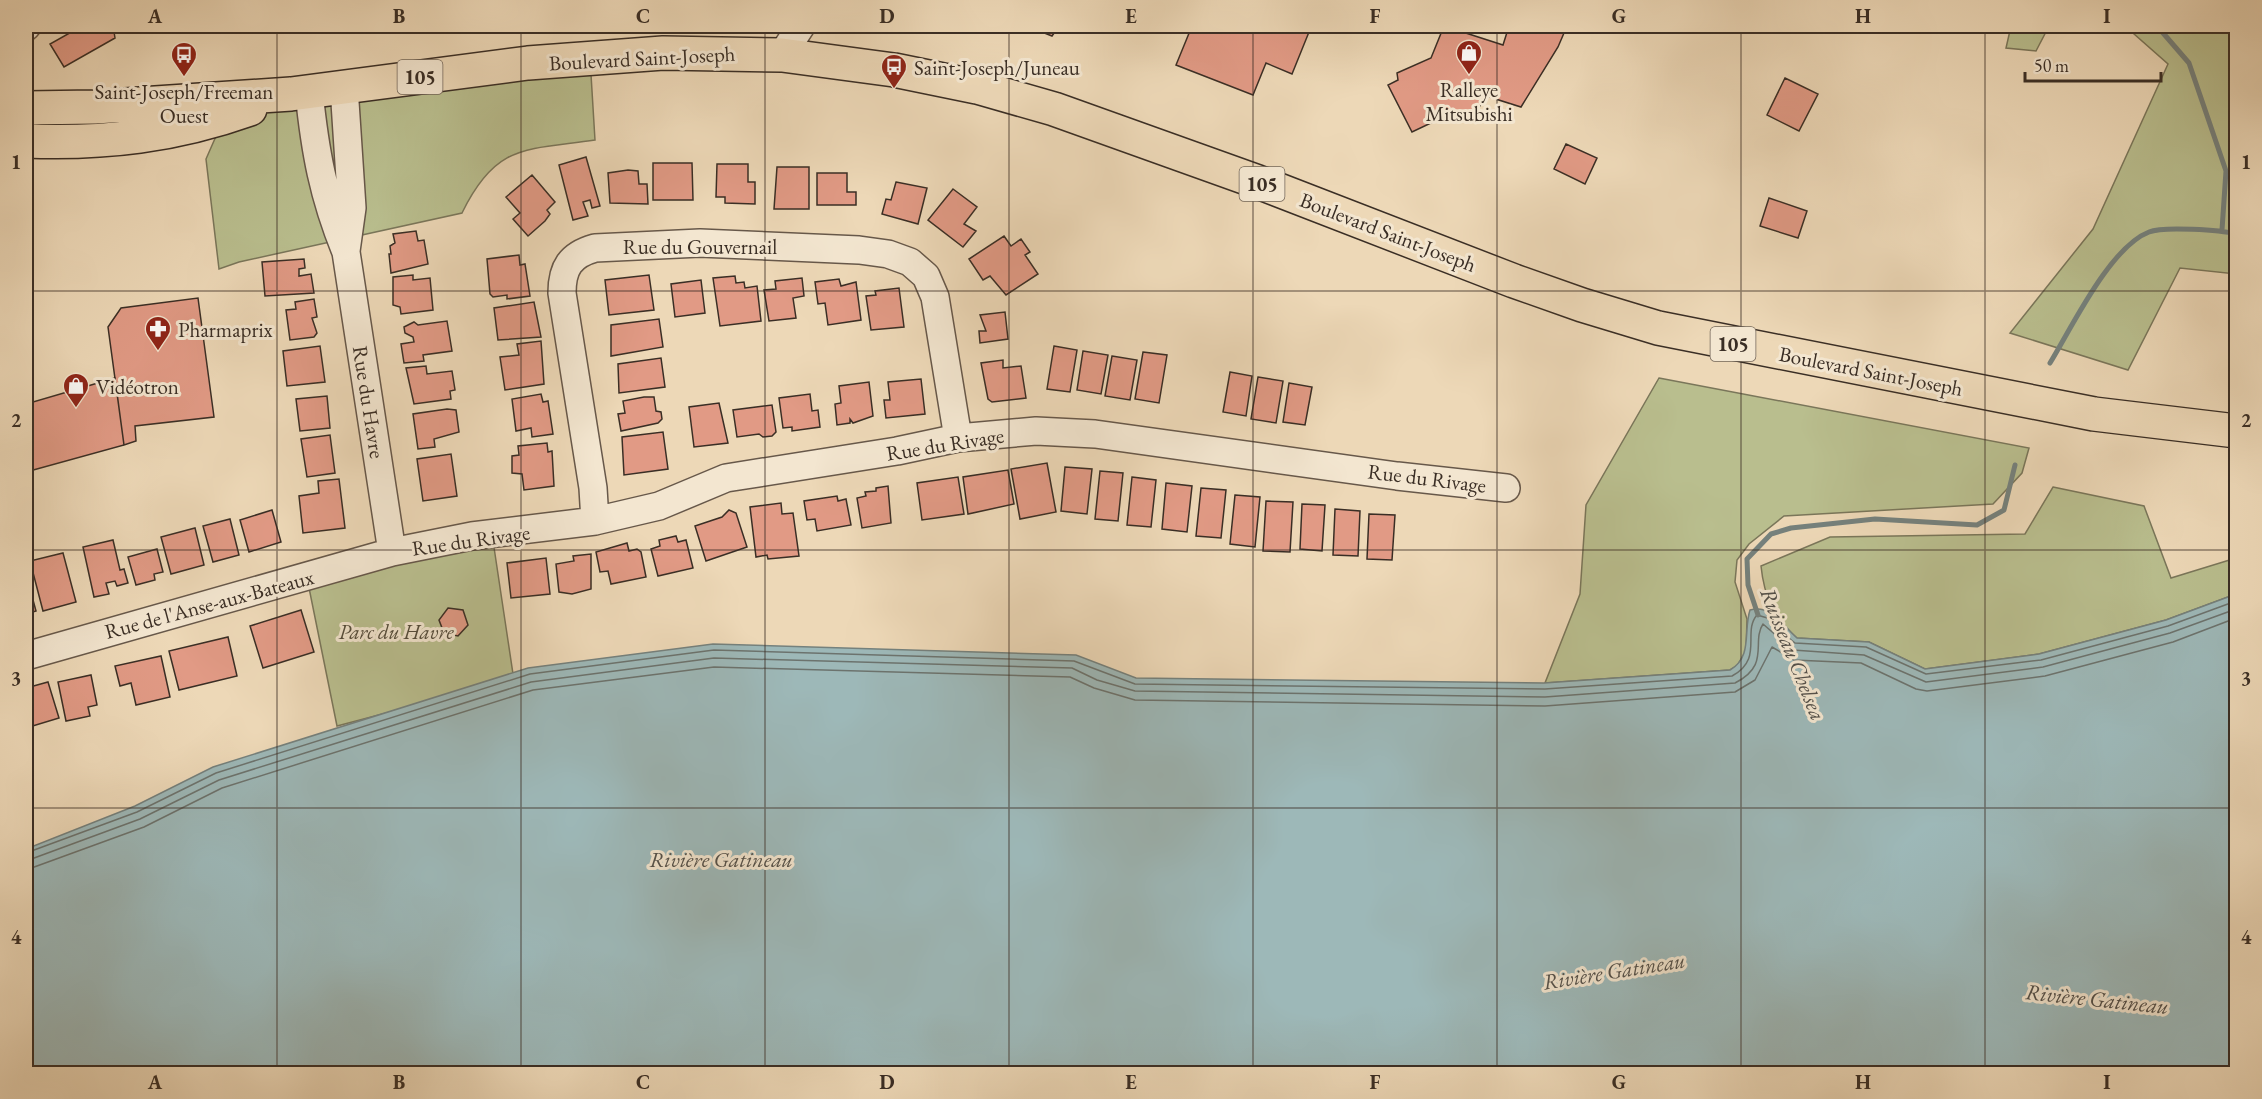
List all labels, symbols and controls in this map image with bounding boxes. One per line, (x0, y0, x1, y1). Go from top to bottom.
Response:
text: A (147, 3, 163, 29)
text: B (393, 3, 405, 29)
text: C (636, 3, 650, 29)
text: D (879, 3, 895, 29)
text: E (1125, 3, 1137, 29)
text: F (1370, 3, 1381, 29)
text: G (1612, 3, 1626, 29)
text: H (1855, 3, 1871, 29)
text: I (2103, 3, 2111, 29)
shop icon: Ralleye Mitsubishi (1454, 38, 1484, 76)
bus stop icon: Saint-Joseph/Freeman Ouest (169, 40, 199, 78)
street label: Boulevard Saint-Joseph (548, 40, 736, 76)
scale bar (2025, 45, 2162, 83)
bus stop icon: Saint-Joseph/Juneau (879, 52, 909, 90)
place label: Saint-Joseph/Juneau (914, 54, 1080, 81)
text: 50 m (2034, 54, 2069, 77)
road number: 105 (398, 60, 442, 94)
place label: Ralleye Mitsubishi (1425, 76, 1513, 127)
place label: Saint-Joseph/Freeman Ouest (95, 78, 273, 129)
text: 1 (11, 149, 21, 175)
text: 1 (2241, 149, 2251, 175)
road number: 105 (1240, 167, 1284, 201)
street label: Boulevard Saint-Joseph (1296, 186, 1480, 278)
street label: Rue du Gouvernail (623, 233, 777, 260)
pharmacy icon: Pharmaprix (143, 314, 173, 352)
place label: Pharmaprix (178, 316, 273, 343)
road number: 105 (1710, 327, 1756, 361)
street label: Boulevard Saint-Joseph (1777, 340, 1965, 402)
street label: Rue du Havre (347, 344, 391, 460)
shop icon: Vidéotron (61, 371, 91, 409)
place label: Vidéotron (96, 373, 179, 400)
text: 2 (11, 407, 22, 433)
text: 2 (2241, 407, 2252, 433)
street label: Rue du Rivage (884, 421, 1006, 467)
street label: Rue du Rivage (1366, 457, 1488, 499)
street label: Rue du Rivage (410, 518, 532, 562)
street label: Rue de l'Anse-aux-Bateaux (102, 563, 316, 645)
water label: Ruisseau Chelsea (1753, 583, 1833, 725)
park label: Parc du Havre (338, 618, 454, 645)
text: 3 (11, 665, 21, 691)
text: 3 (2241, 665, 2251, 691)
water label: Rivière Gatineau (649, 845, 793, 874)
text: 4 (11, 924, 22, 950)
text: 4 (2241, 924, 2252, 950)
water label: Rivière Gatineau (1541, 945, 1687, 997)
water label: Rivière Gatineau (2024, 977, 2170, 1021)
text: A (147, 1069, 163, 1095)
text: B (393, 1069, 405, 1095)
text: C (636, 1069, 650, 1095)
text: D (879, 1069, 895, 1095)
text: E (1125, 1069, 1137, 1095)
text: F (1370, 1069, 1381, 1095)
text: G (1612, 1069, 1626, 1095)
text: H (1855, 1069, 1871, 1095)
text: I (2103, 1069, 2111, 1095)

